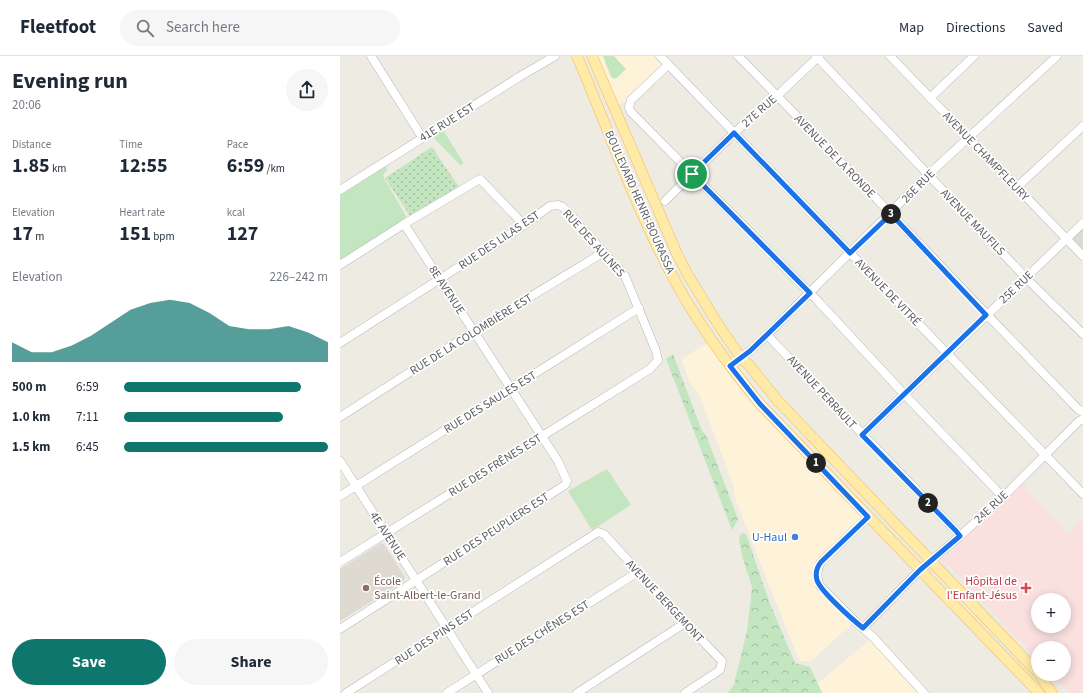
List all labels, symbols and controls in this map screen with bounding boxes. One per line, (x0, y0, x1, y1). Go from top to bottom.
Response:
search box (120, 10, 400, 46)
text: Fleetfoot (20, 14, 96, 41)
icon: search (134, 17, 156, 39)
text: Search here (166, 17, 240, 38)
text: Map (899, 18, 924, 38)
text: Directions (946, 18, 1005, 38)
text: Saved (1027, 18, 1063, 38)
text: Evening run (12, 65, 128, 97)
button: share (286, 69, 328, 111)
street label: 27E RUE (738, 91, 781, 131)
text: 20:06 (12, 96, 41, 114)
street label: 41E RUE EST (416, 98, 479, 146)
street label: AVENUE CHAMPFLEURY (938, 108, 1033, 205)
street label: AVENUE DE LA RONDE (790, 111, 879, 202)
street label: BOULEVARD HENRI-BOURASSA (600, 128, 679, 277)
text: Distance (12, 137, 51, 152)
text: Time (119, 137, 143, 152)
text: Pace (227, 137, 248, 152)
text: 1.85 (12, 152, 50, 180)
text: 12:55 (119, 152, 168, 180)
text: 6:59 (227, 152, 264, 180)
pin (675, 157, 709, 191)
text: km (50, 161, 66, 176)
text: /km (264, 161, 285, 176)
icon: arrive (681, 163, 703, 185)
street label: 26E RUE (898, 166, 939, 207)
street label: AVENUE MAUFILS (936, 185, 1009, 260)
pin: 3 (881, 204, 901, 224)
text: Elevation (12, 205, 55, 220)
text: Heart rate (119, 205, 165, 220)
text: kcal (227, 205, 245, 220)
street label: RUE DES AULNES (558, 206, 629, 281)
text: 3 (888, 206, 894, 221)
street label: RUE DES LILAS EST (455, 207, 544, 274)
text: 17 (12, 220, 33, 248)
text: 151 (119, 220, 151, 248)
text: 127 (227, 220, 258, 248)
text: m (33, 229, 44, 244)
text: bpm (151, 229, 175, 244)
street label: AVENUE DE VITRÉ (851, 255, 924, 330)
street label: 8E AVENUE (424, 262, 469, 318)
street label: 25E RUE (995, 267, 1037, 308)
text: Elevation (12, 268, 63, 286)
text: 226–242 m (270, 268, 328, 286)
street label: RUE DE LA COLOMBIÈRE EST (407, 289, 536, 379)
street label: AVENUE PERRAULT (783, 352, 861, 433)
street label: RUE DES SAULES EST (441, 367, 540, 438)
text: 500 m (12, 378, 46, 396)
text: 6:59 (76, 378, 99, 396)
text: 1.0 km (12, 408, 51, 426)
text: 7:11 (76, 408, 99, 426)
street label: RUE DES FRÊNES EST (446, 430, 545, 501)
text: 1.5 km (12, 438, 51, 456)
text: 6:45 (76, 438, 99, 456)
pin: 1 (806, 453, 826, 473)
text: 1 (813, 455, 819, 470)
street label: 24E RUE (970, 487, 1012, 528)
street label: RUE DES PEUPLIERS EST (440, 488, 553, 570)
pin: 2 (918, 493, 938, 513)
text: 2 (925, 495, 931, 510)
street label: 4E AVENUE (365, 508, 410, 564)
place label: U-Haul (752, 529, 787, 546)
marker: U-Haul (790, 532, 800, 542)
street label: AVENUE BERGEMONT (622, 556, 708, 647)
place label: École Saint-Albert-le-Grand (374, 573, 481, 604)
place label: Hôpital de l'Enfant-Jésus (947, 573, 1017, 604)
marker: Hôpital de l'Enfant-Jésus (1020, 582, 1032, 594)
marker: École Saint-Albert-le-Grand (361, 583, 371, 593)
map controls (1031, 593, 1071, 681)
button: + (1031, 593, 1071, 633)
street label: RUE DES CHÊNES EST (492, 596, 593, 668)
street label: RUE DES PINS EST (391, 605, 478, 669)
button: Save (12, 639, 166, 685)
button: Share (174, 639, 328, 685)
button: − (1031, 641, 1071, 681)

